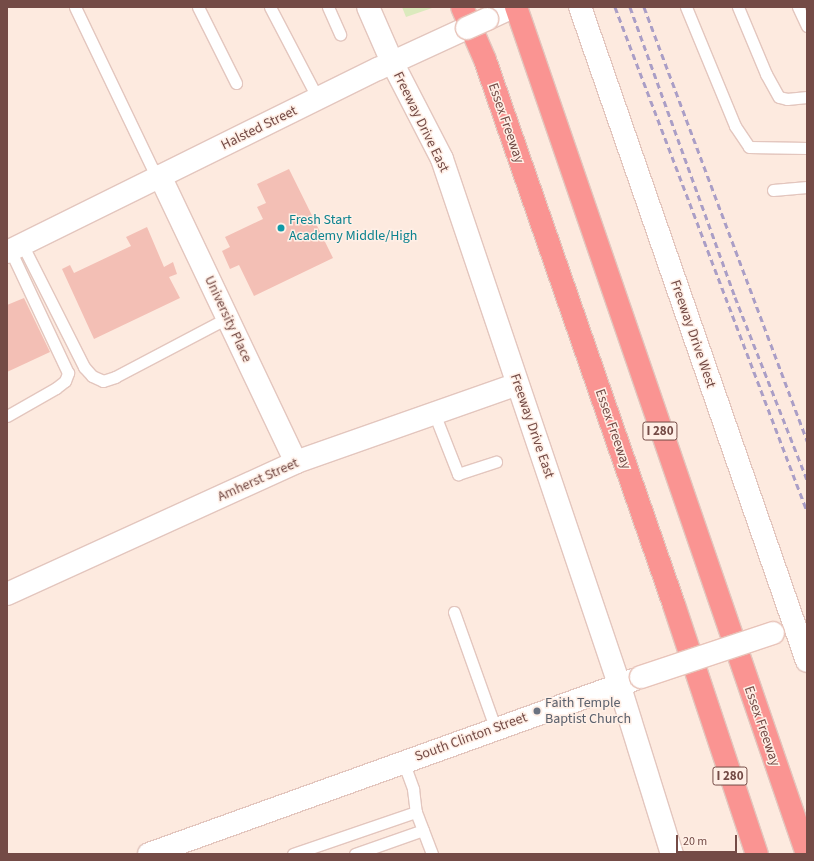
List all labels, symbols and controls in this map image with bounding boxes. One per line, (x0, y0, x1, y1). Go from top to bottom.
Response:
street label: Freeway Drive East (389, 69, 453, 175)
street label: Essex Freeway (484, 81, 528, 165)
street label: Halsted Street (218, 102, 300, 154)
place label: Fresh Start Academy Middle/High (289, 212, 417, 244)
marker: Fresh Start Academy Middle/High (276, 223, 286, 233)
street label: University Place (201, 273, 255, 365)
street label: Freeway Drive West (667, 278, 719, 390)
street label: Freeway Drive East (506, 371, 558, 481)
street label: Essex Freeway (591, 387, 635, 471)
road number: I 280 (642, 420, 678, 442)
street label: Amherst Street (215, 455, 301, 505)
street label: Essex Freeway (740, 684, 784, 768)
place label: Faith Temple Baptist Church (545, 695, 631, 728)
marker: Faith Temple Baptist Church (532, 706, 542, 716)
street label: South Clinton Street (413, 709, 529, 765)
road number: I 280 (712, 765, 748, 787)
scale bar (678, 827, 739, 853)
text: 20 m (683, 833, 707, 850)

